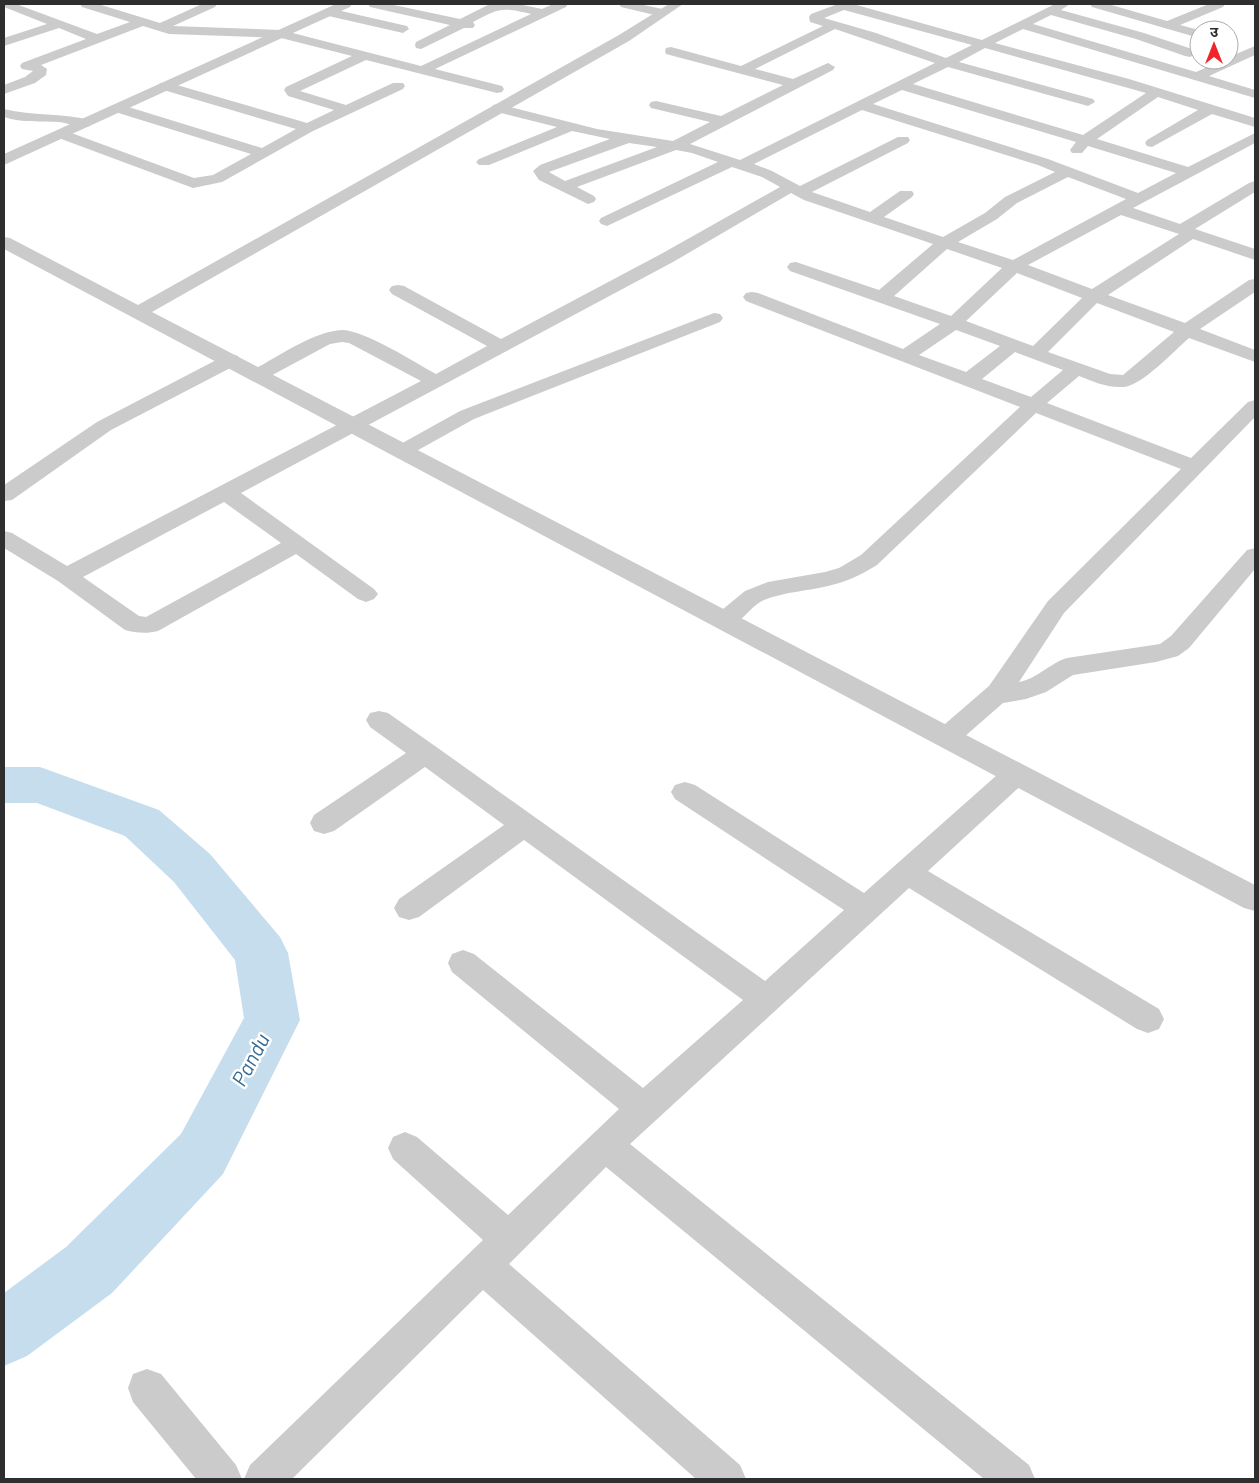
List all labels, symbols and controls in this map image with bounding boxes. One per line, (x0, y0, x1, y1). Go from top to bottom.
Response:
north arrow (1189, 20, 1239, 70)
text: उ (1210, 23, 1219, 40)
water label: Pandu (226, 1029, 274, 1090)

